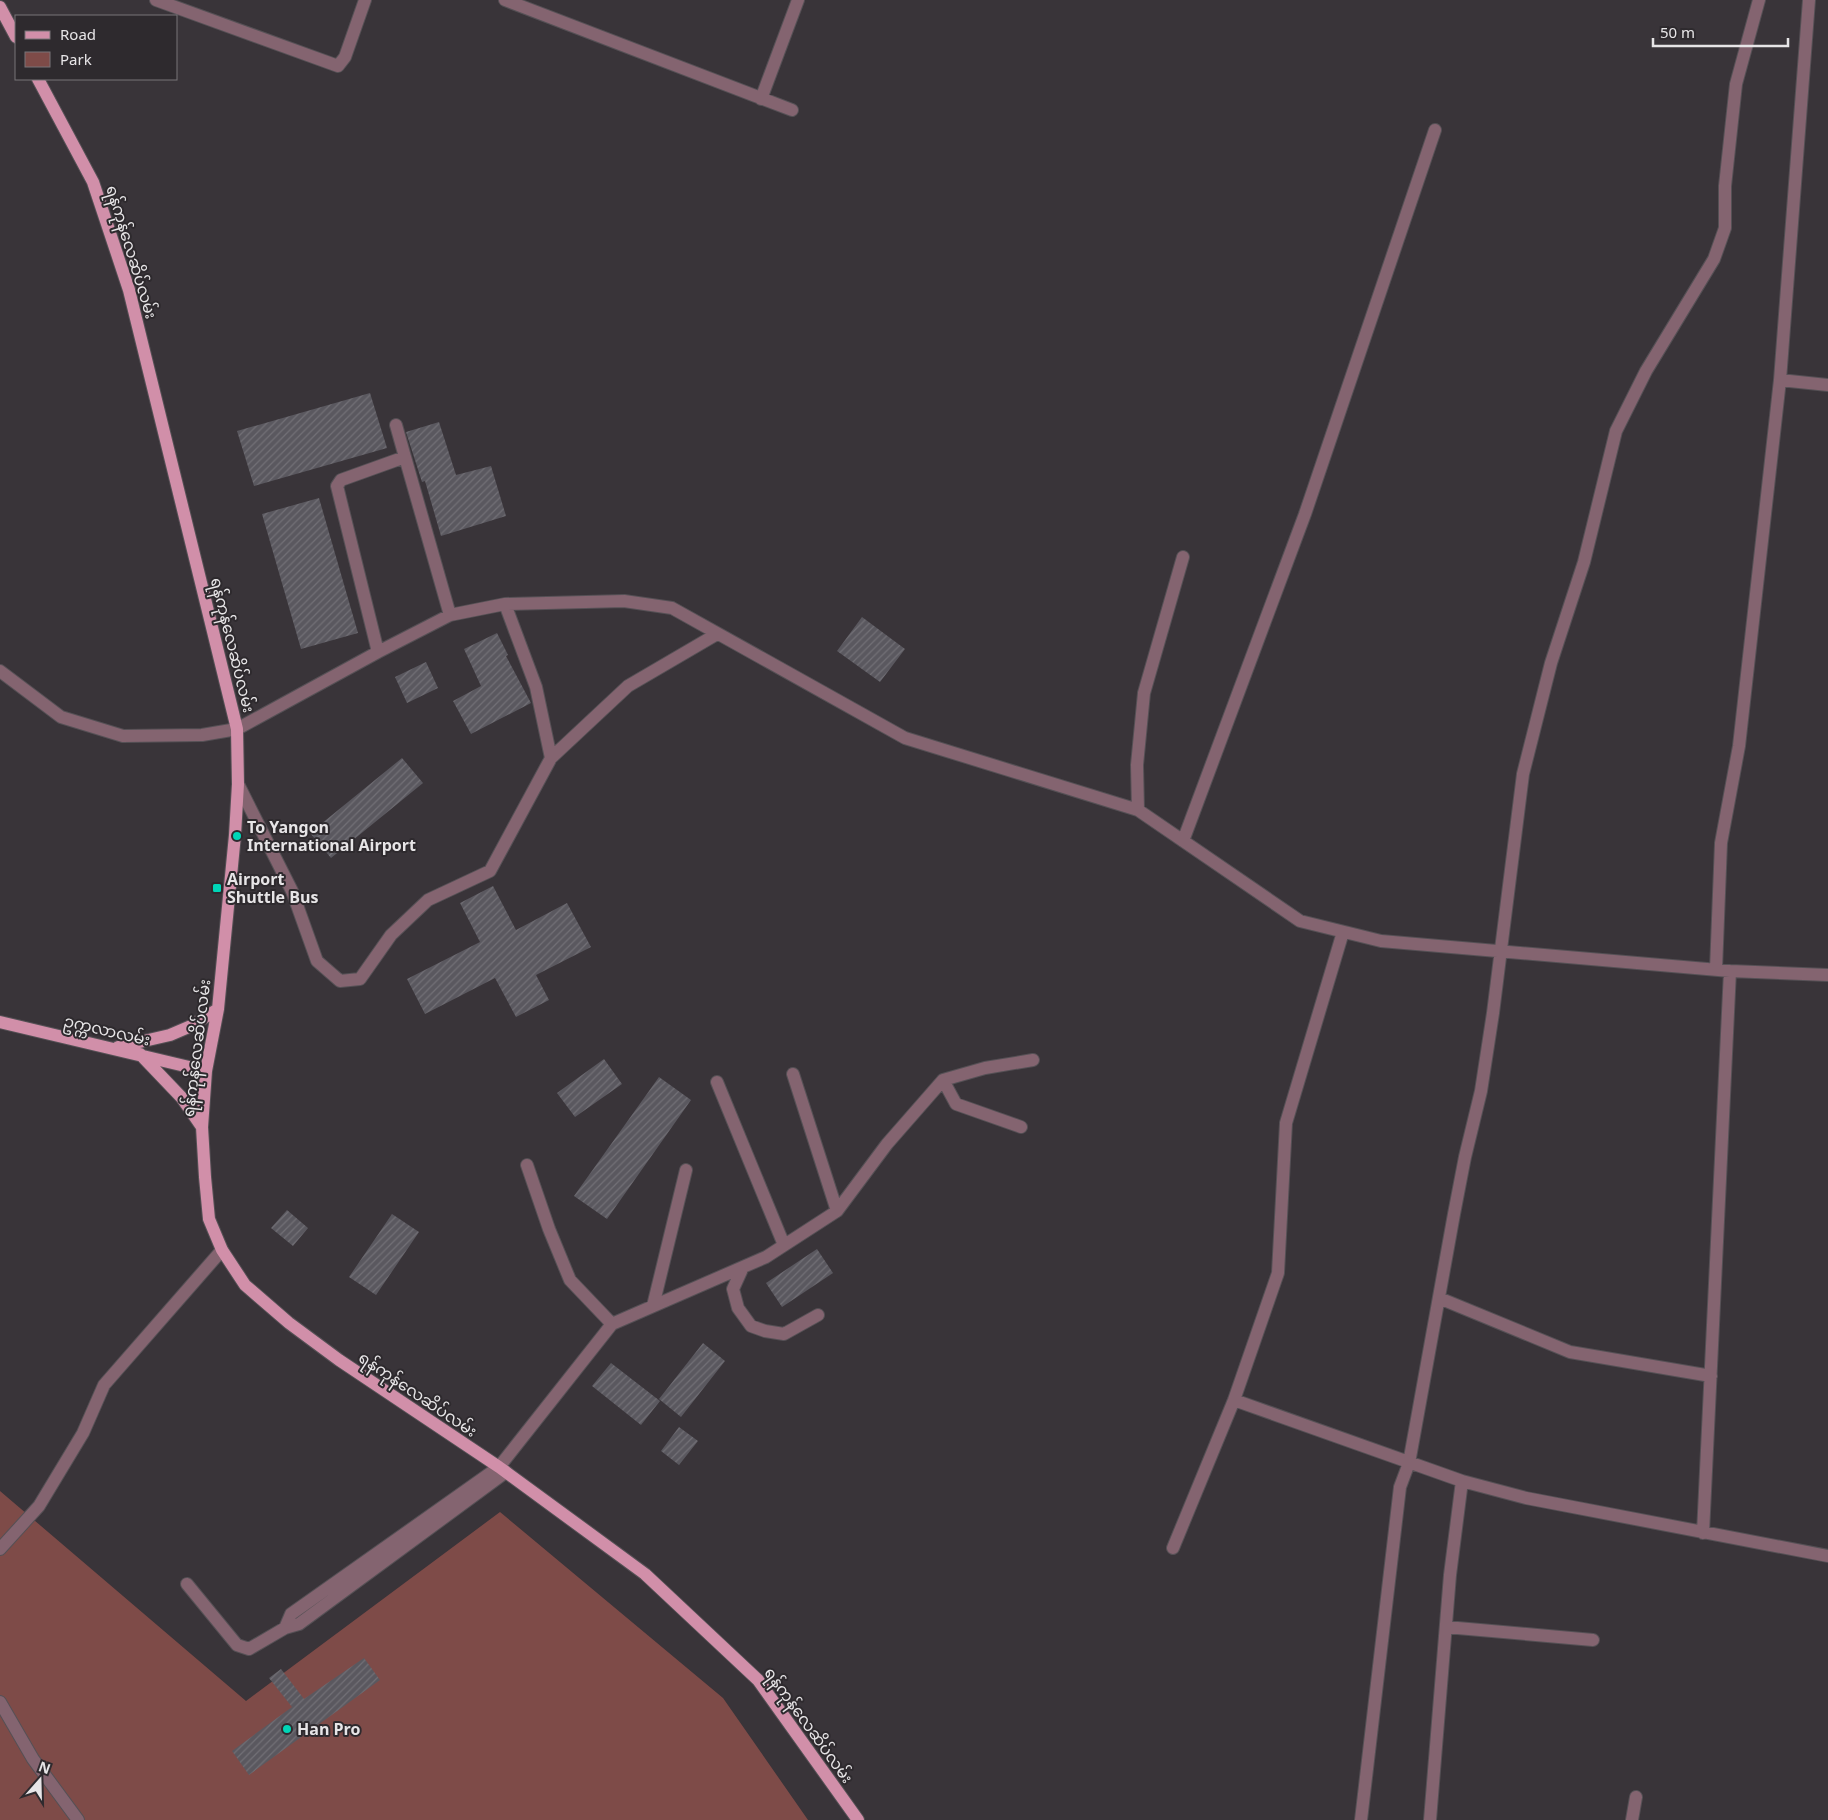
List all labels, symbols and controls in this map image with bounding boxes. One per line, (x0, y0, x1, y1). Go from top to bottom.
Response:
legend (15, 15, 178, 80)
scale bar (1653, 15, 1788, 47)
text: 50 m (1660, 18, 1695, 51)
text: Road (60, 20, 96, 53)
text: Park (60, 45, 92, 78)
street label: ရန်ကုန်လေဆိပ်လမ်း (93, 181, 167, 324)
street label: ရန်ကုန်လေဆိပ်လမ်း (197, 574, 264, 717)
place label: To Yangon International Airport (247, 812, 416, 865)
marker: To Yangon International Airport (231, 830, 243, 842)
place label: Airport Shuttle Bus (227, 864, 318, 917)
marker: Airport Shuttle Bus (211, 882, 223, 894)
street label: ရန်ကုန်လေဆိပ်လမ်း (173, 978, 224, 1119)
street label: ဥက္ကလာလမ်း (60, 1005, 153, 1059)
street label: ရန်ကုန်လေဆိပ်လမ်း (349, 1343, 484, 1449)
street label: ရန်ကုန်လေဆိပ်လမ်း (752, 1660, 862, 1793)
place label: Han Pro (297, 1714, 361, 1749)
marker: Han Pro (281, 1723, 293, 1735)
text: N (33, 1753, 55, 1786)
north arrow (15, 1755, 65, 1805)

